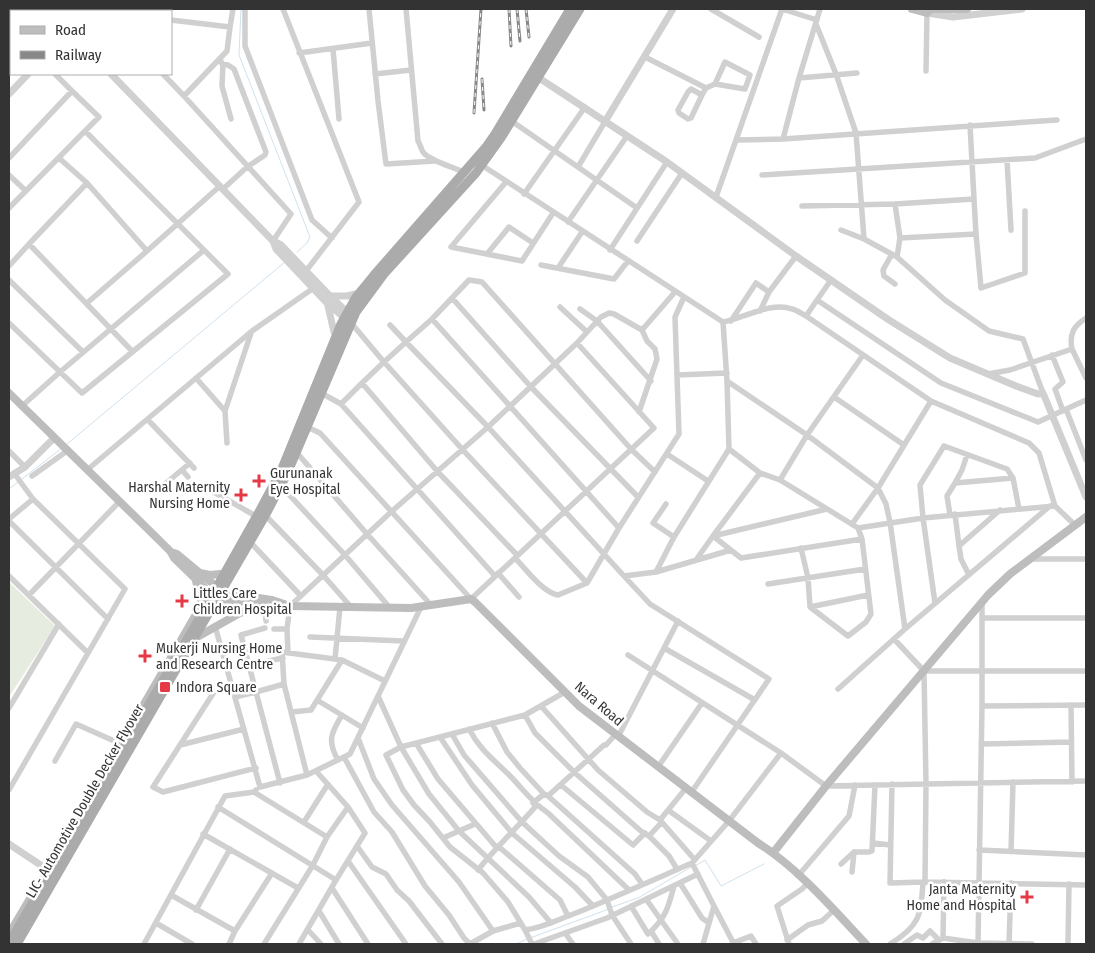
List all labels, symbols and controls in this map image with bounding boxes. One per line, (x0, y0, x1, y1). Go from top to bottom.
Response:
legend (10, 10, 172, 75)
text: Road (55, 21, 86, 39)
text: Railway (55, 46, 102, 64)
place label: Gurunanak Eye Hospital (270, 465, 341, 498)
marker: Gurunanak Eye Hospital (252, 474, 266, 488)
place label: Harshal Maternity Nursing Home (128, 479, 231, 512)
marker: Harshal Maternity Nursing Home (234, 488, 248, 502)
place label: Littles Care Children Hospital (193, 585, 292, 618)
marker: Littles Care Children Hospital (175, 594, 189, 608)
place label: Mukerji Nursing Home and Research Centre (156, 640, 283, 673)
marker: Mukerji Nursing Home and Research Centre (138, 649, 152, 663)
street label: Nara Road (571, 678, 627, 730)
place label: Indora Square (176, 679, 257, 696)
marker: Indora Square (158, 680, 172, 694)
street label: LIC- Automotive Double Decker Flyover (22, 701, 148, 901)
place label: Janta Maternity Home and Hospital (906, 881, 1017, 914)
marker: Janta Maternity Home and Hospital (1020, 890, 1034, 904)

